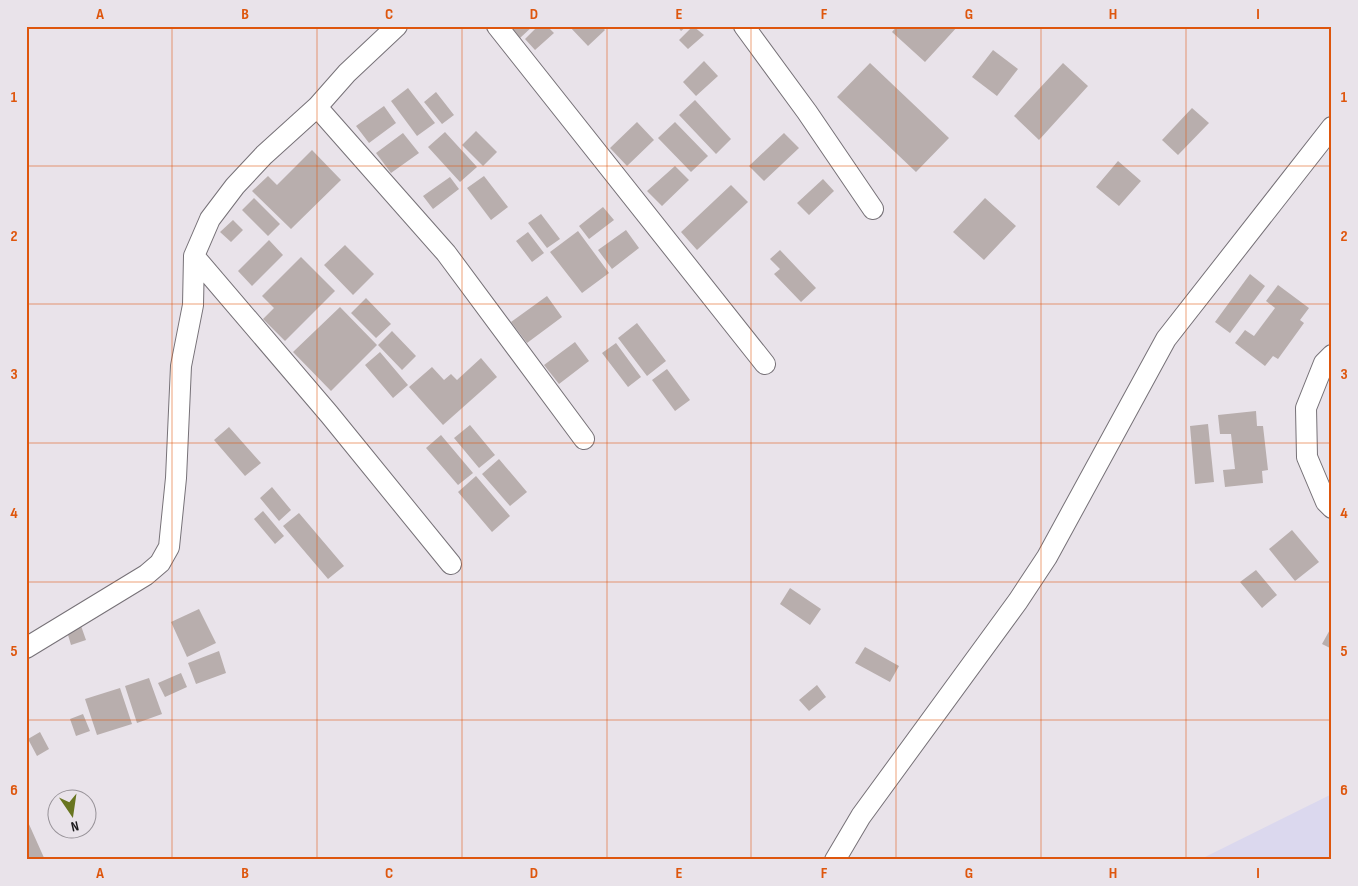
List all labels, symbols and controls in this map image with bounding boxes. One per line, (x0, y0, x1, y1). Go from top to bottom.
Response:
text: A (95, 5, 104, 24)
text: B (241, 5, 249, 24)
text: C (385, 5, 393, 24)
text: D (530, 5, 538, 24)
text: E (676, 5, 683, 24)
text: F (821, 5, 828, 24)
text: G (965, 5, 973, 24)
text: H (1109, 5, 1117, 24)
text: I (1256, 5, 1260, 24)
text: 1 (11, 88, 18, 107)
text: 1 (1341, 88, 1348, 107)
text: 2 (10, 227, 18, 246)
text: 2 (1340, 227, 1348, 246)
text: 3 (10, 365, 18, 384)
text: 3 (1340, 365, 1348, 384)
text: 4 (10, 504, 18, 523)
text: 4 (1340, 504, 1348, 523)
text: 5 (10, 642, 18, 661)
text: 5 (1340, 642, 1348, 661)
text: 6 (10, 781, 18, 800)
text: 6 (1340, 781, 1348, 800)
north arrow (48, 788, 98, 838)
text: N (69, 817, 80, 835)
text: A (95, 864, 104, 883)
text: B (241, 864, 249, 883)
text: C (385, 864, 393, 883)
text: D (530, 864, 538, 883)
text: E (676, 864, 683, 883)
text: F (821, 864, 828, 883)
text: G (965, 864, 973, 883)
text: H (1109, 864, 1117, 883)
text: I (1256, 864, 1260, 883)

